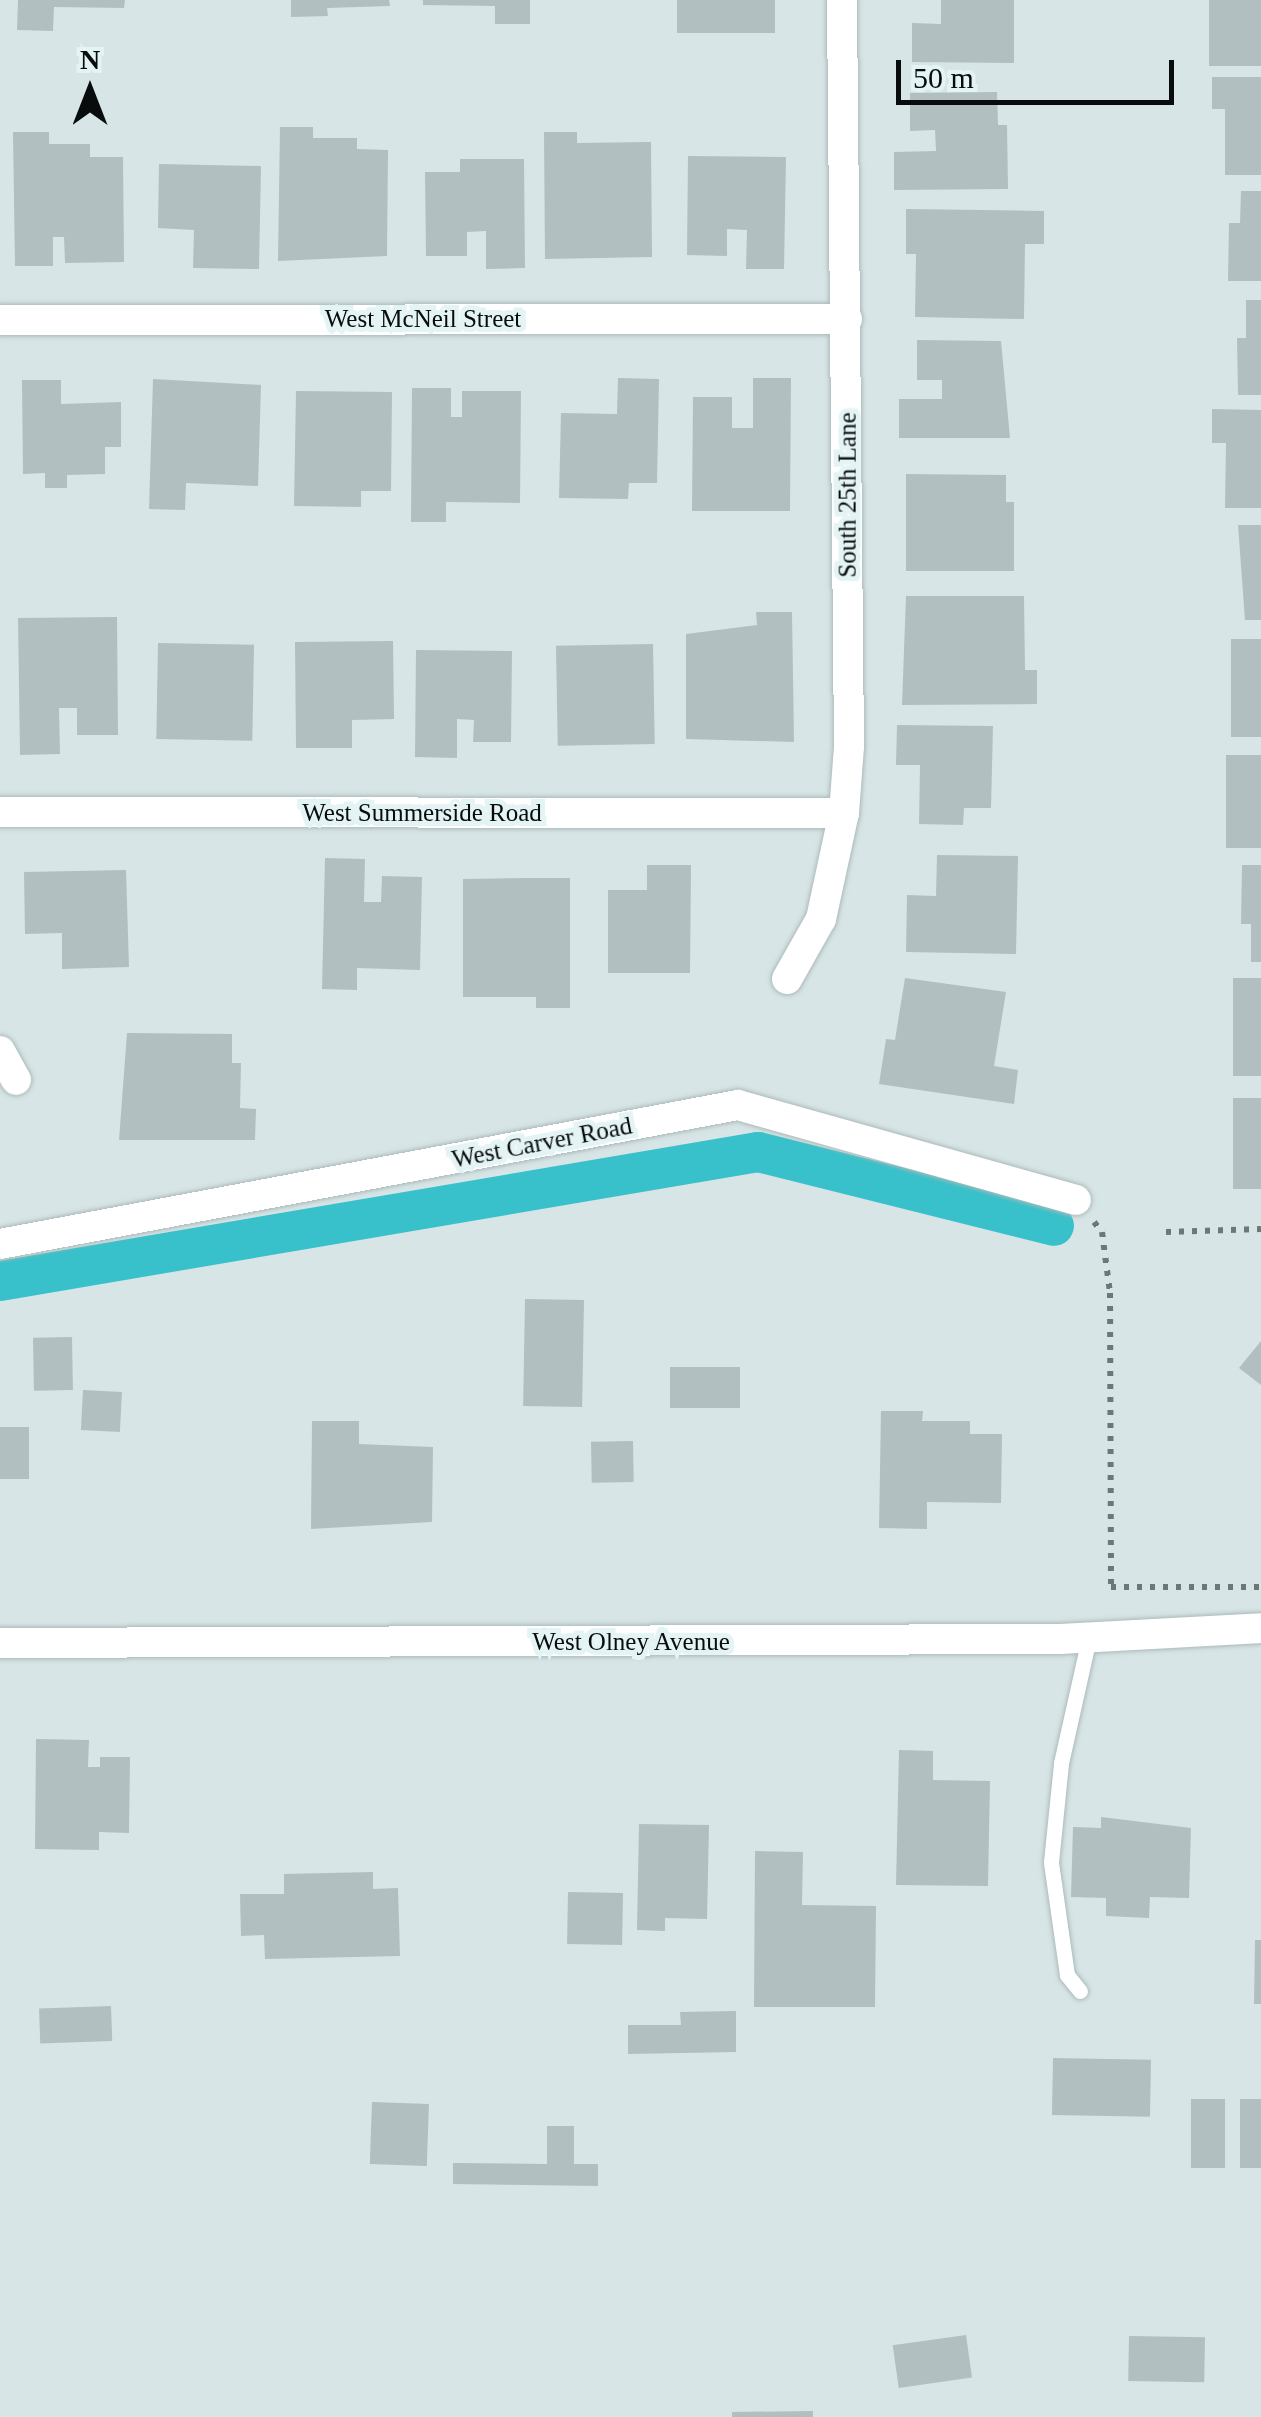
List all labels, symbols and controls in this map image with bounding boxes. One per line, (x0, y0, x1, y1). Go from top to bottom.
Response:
north arrow (40, 40, 140, 140)
scale bar (901, 40, 1178, 102)
text: N (80, 44, 100, 75)
text: 50 m (913, 61, 974, 94)
street label: West McNeil Street (325, 304, 521, 334)
street label: South 25th Lane (833, 412, 863, 578)
street label: West Summerside Road (302, 798, 542, 828)
street label: West Carver Road (449, 1111, 635, 1175)
street label: West Olney Avenue (532, 1627, 730, 1657)

